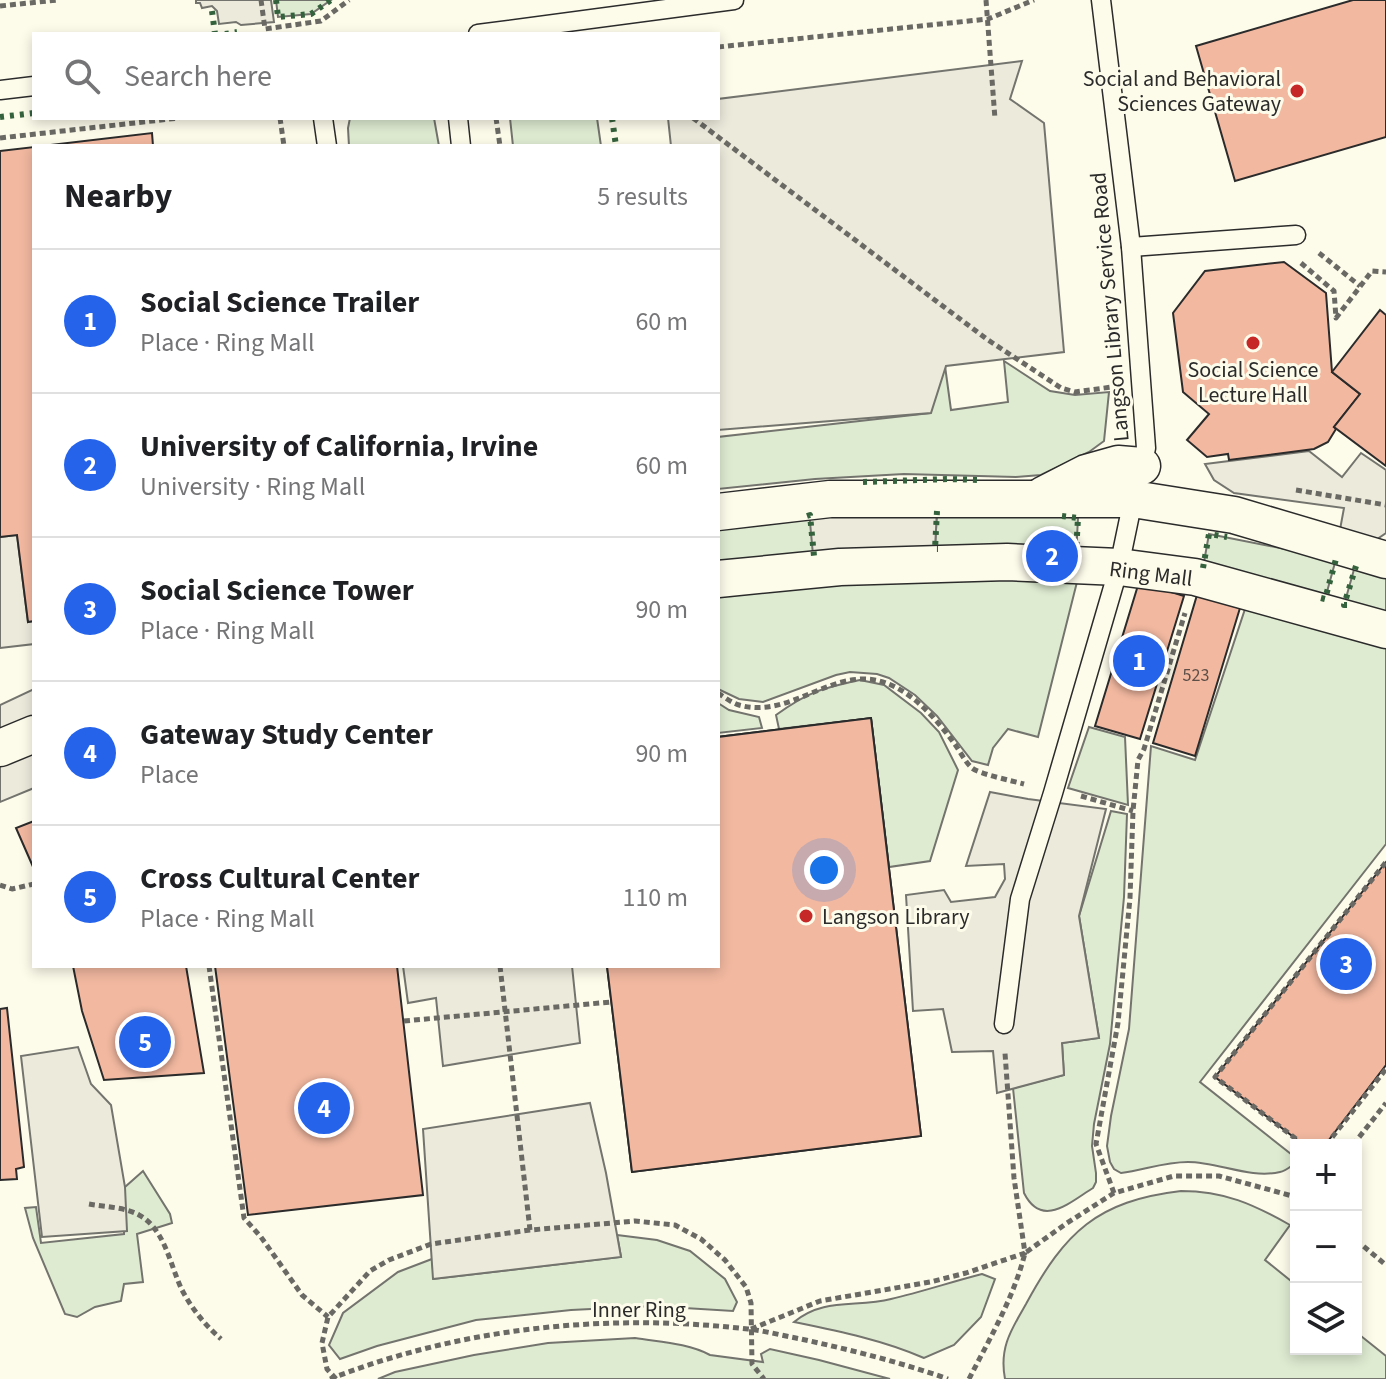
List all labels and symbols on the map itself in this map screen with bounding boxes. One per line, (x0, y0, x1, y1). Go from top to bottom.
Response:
place label: Social and Behavioral Sciences Gateway (1083, 63, 1282, 120)
marker: Social and Behavioral Sciences Gateway (1288, 82, 1306, 100)
street label: Langson Library Service Road (1082, 171, 1138, 443)
marker: Social Science Lecture Hall (1244, 334, 1262, 352)
place label: Social Science Lecture Hall (1188, 354, 1318, 411)
pin: 2 (1026, 526, 1078, 586)
street label: Ring Mall (1107, 553, 1194, 595)
pin: 1 (1113, 631, 1165, 691)
house number: 523 (1183, 663, 1209, 688)
your location (804, 850, 844, 890)
place label: Langson Library (822, 901, 970, 933)
marker: Langson Library (797, 907, 815, 925)
pin: 3 (1320, 934, 1372, 994)
pin: 5 (119, 1012, 171, 1072)
pin: 4 (298, 1078, 350, 1138)
street label: Inner Ring (592, 1294, 686, 1326)

